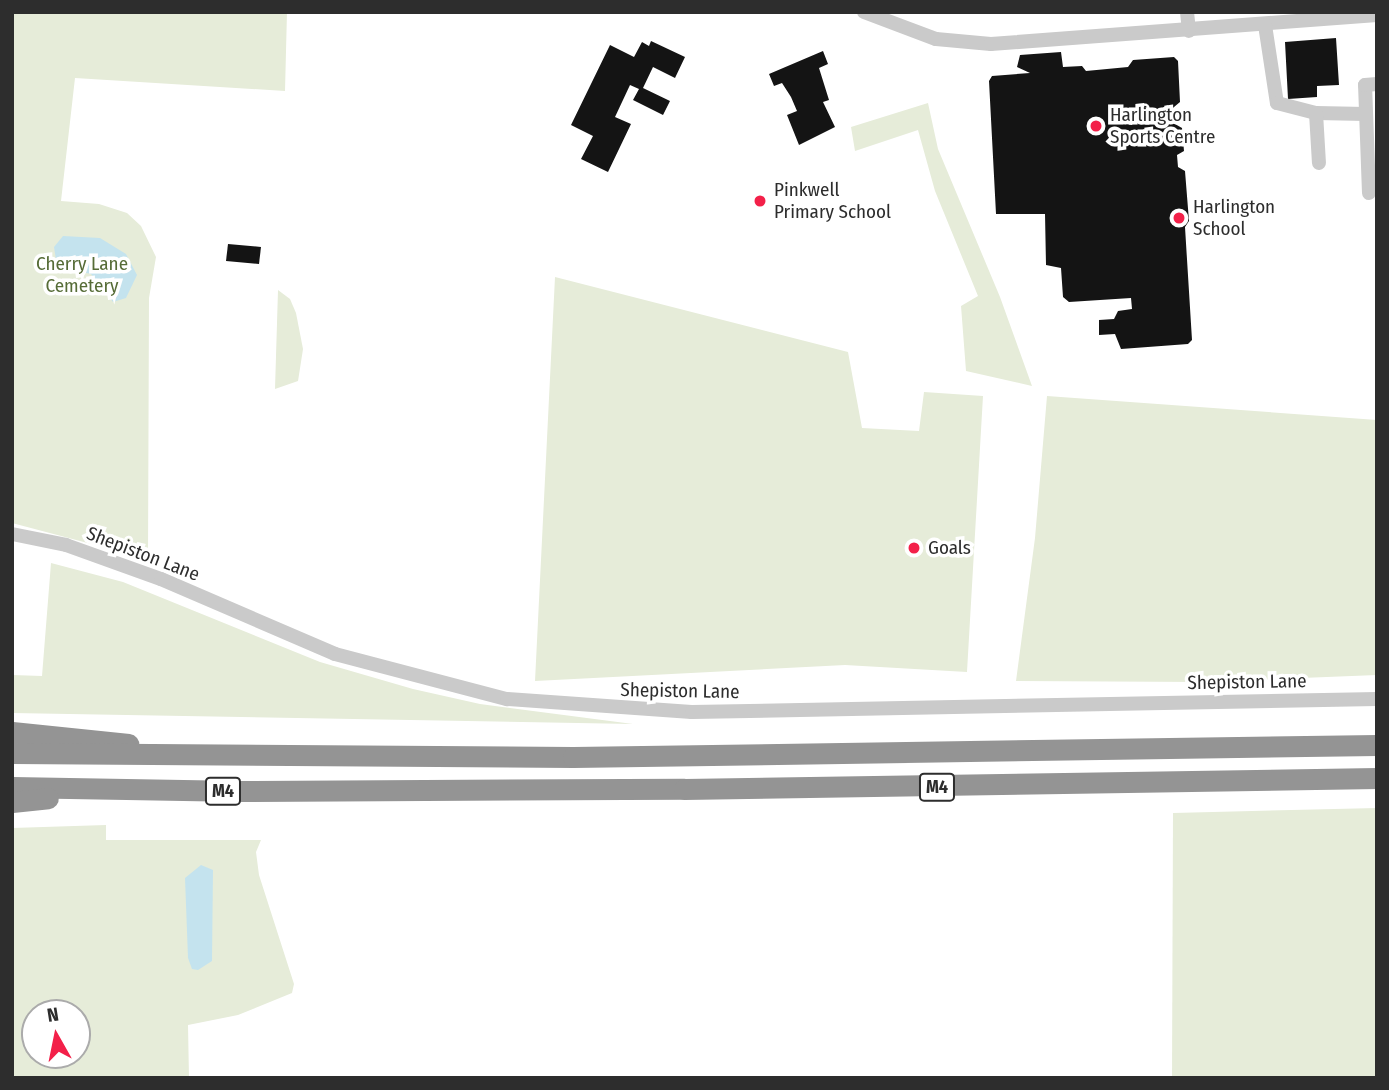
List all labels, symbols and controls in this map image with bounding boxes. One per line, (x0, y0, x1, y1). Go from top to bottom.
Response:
place label: Harlington Sports Centre (1110, 104, 1215, 148)
marker: Harlington Sports Centre (1088, 118, 1104, 134)
place label: Pinkwell Primary School (774, 179, 891, 223)
marker: Pinkwell Primary School (752, 193, 768, 209)
place label: Harlington School (1193, 196, 1275, 240)
marker: Harlington School (1171, 210, 1187, 226)
park label: Cherry Lane Cemetery (36, 253, 128, 297)
street label: Shepiston Lane (83, 522, 203, 586)
place label: Goals (928, 537, 971, 559)
marker: Goals (906, 540, 922, 556)
street label: Shepiston Lane (1187, 670, 1307, 694)
street label: Shepiston Lane (620, 679, 740, 703)
road number: M4 (918, 772, 956, 802)
road number: M4 (204, 776, 242, 806)
north arrow (21, 999, 91, 1069)
text: N (46, 1002, 60, 1027)

